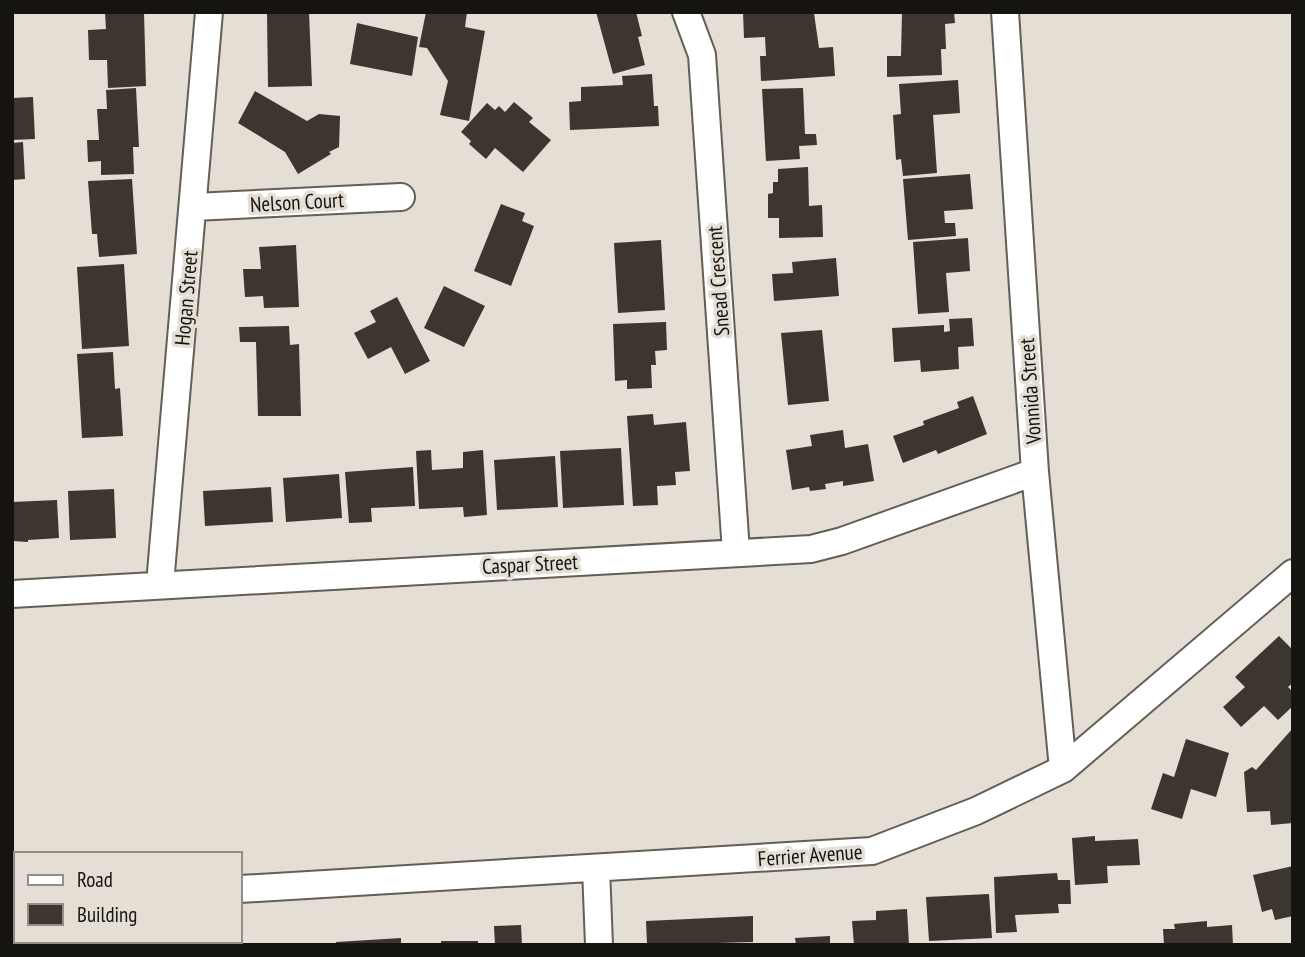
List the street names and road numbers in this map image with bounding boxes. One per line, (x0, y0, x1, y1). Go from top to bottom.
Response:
street label: Nelson Court (249, 186, 345, 218)
street label: Snead Crescent (701, 225, 735, 337)
street label: Hogan Street (168, 249, 204, 346)
street label: Vonnida Street (1013, 337, 1047, 446)
street label: Caspar Street (481, 548, 579, 580)
street label: Ferrier Avenue (757, 838, 863, 872)

